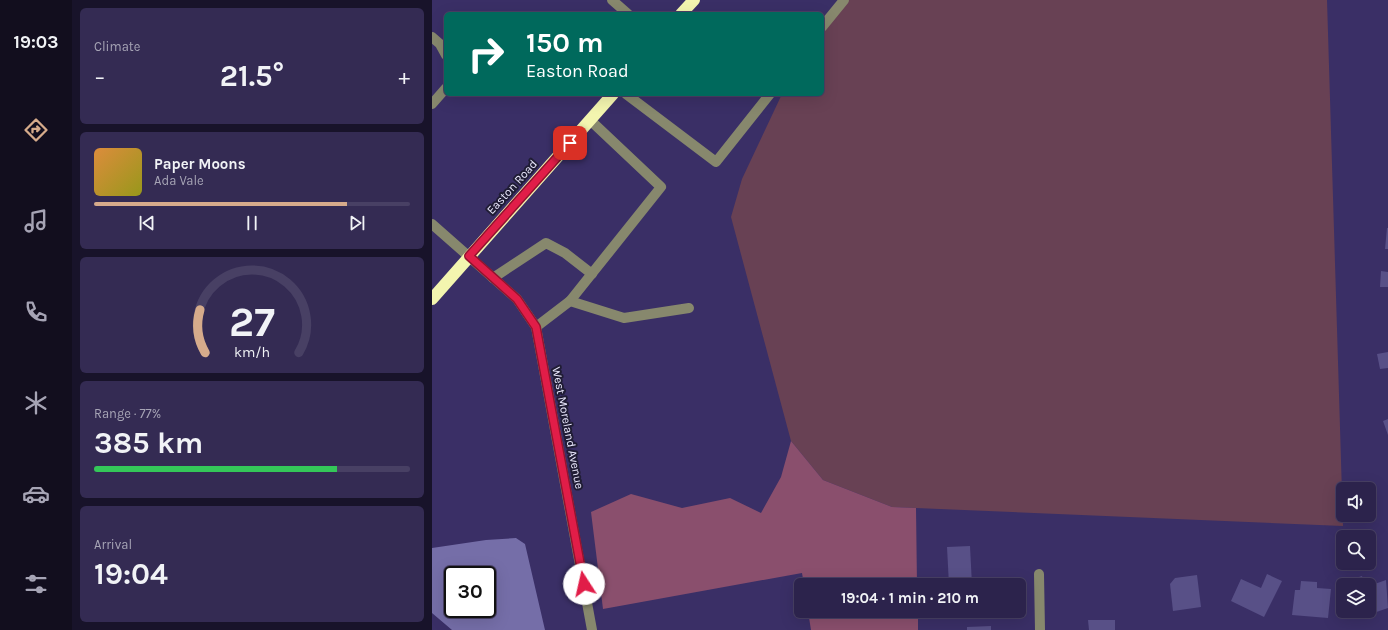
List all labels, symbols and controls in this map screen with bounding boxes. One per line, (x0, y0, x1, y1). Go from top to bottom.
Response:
text: 150 m (526, 26, 604, 59)
icon: right (460, 28, 512, 80)
text: 19:03 (14, 31, 58, 53)
text: Climate (94, 39, 140, 54)
text: 21.5° (220, 58, 284, 94)
text: Easton Road (526, 60, 629, 82)
text: − (94, 64, 106, 90)
text: + (398, 64, 410, 90)
icon: directions (22, 116, 50, 144)
pin (553, 126, 587, 160)
icon: arrive (559, 132, 581, 154)
text: Paper Moons (154, 155, 246, 173)
street label: Easton Road (484, 157, 540, 217)
text: Ada Vale (154, 173, 204, 188)
icon: music (22, 207, 50, 235)
icon: previous (136, 212, 158, 234)
icon: pause (241, 212, 263, 234)
icon: next (346, 212, 368, 234)
icon: phone (22, 298, 50, 326)
text: 27 (229, 298, 275, 346)
text: km/h (234, 344, 270, 361)
street label: West Moreland Avenue (549, 366, 587, 490)
icon: climate (22, 389, 50, 417)
text: Range · 77% (94, 406, 161, 421)
text: 385 km (94, 425, 203, 461)
icon: car (22, 480, 50, 508)
map controls (1336, 482, 1376, 618)
button: sound (1336, 482, 1376, 522)
button: search (1336, 530, 1376, 570)
text: Arrival (94, 537, 132, 552)
text: 19:04 (94, 556, 168, 592)
position arrow (563, 563, 605, 605)
speed limit sign: 30 (444, 566, 496, 618)
icon: filters (22, 570, 50, 598)
button: layers (1336, 578, 1376, 618)
text: 19:04 · 1 min · 210 m (841, 589, 979, 607)

